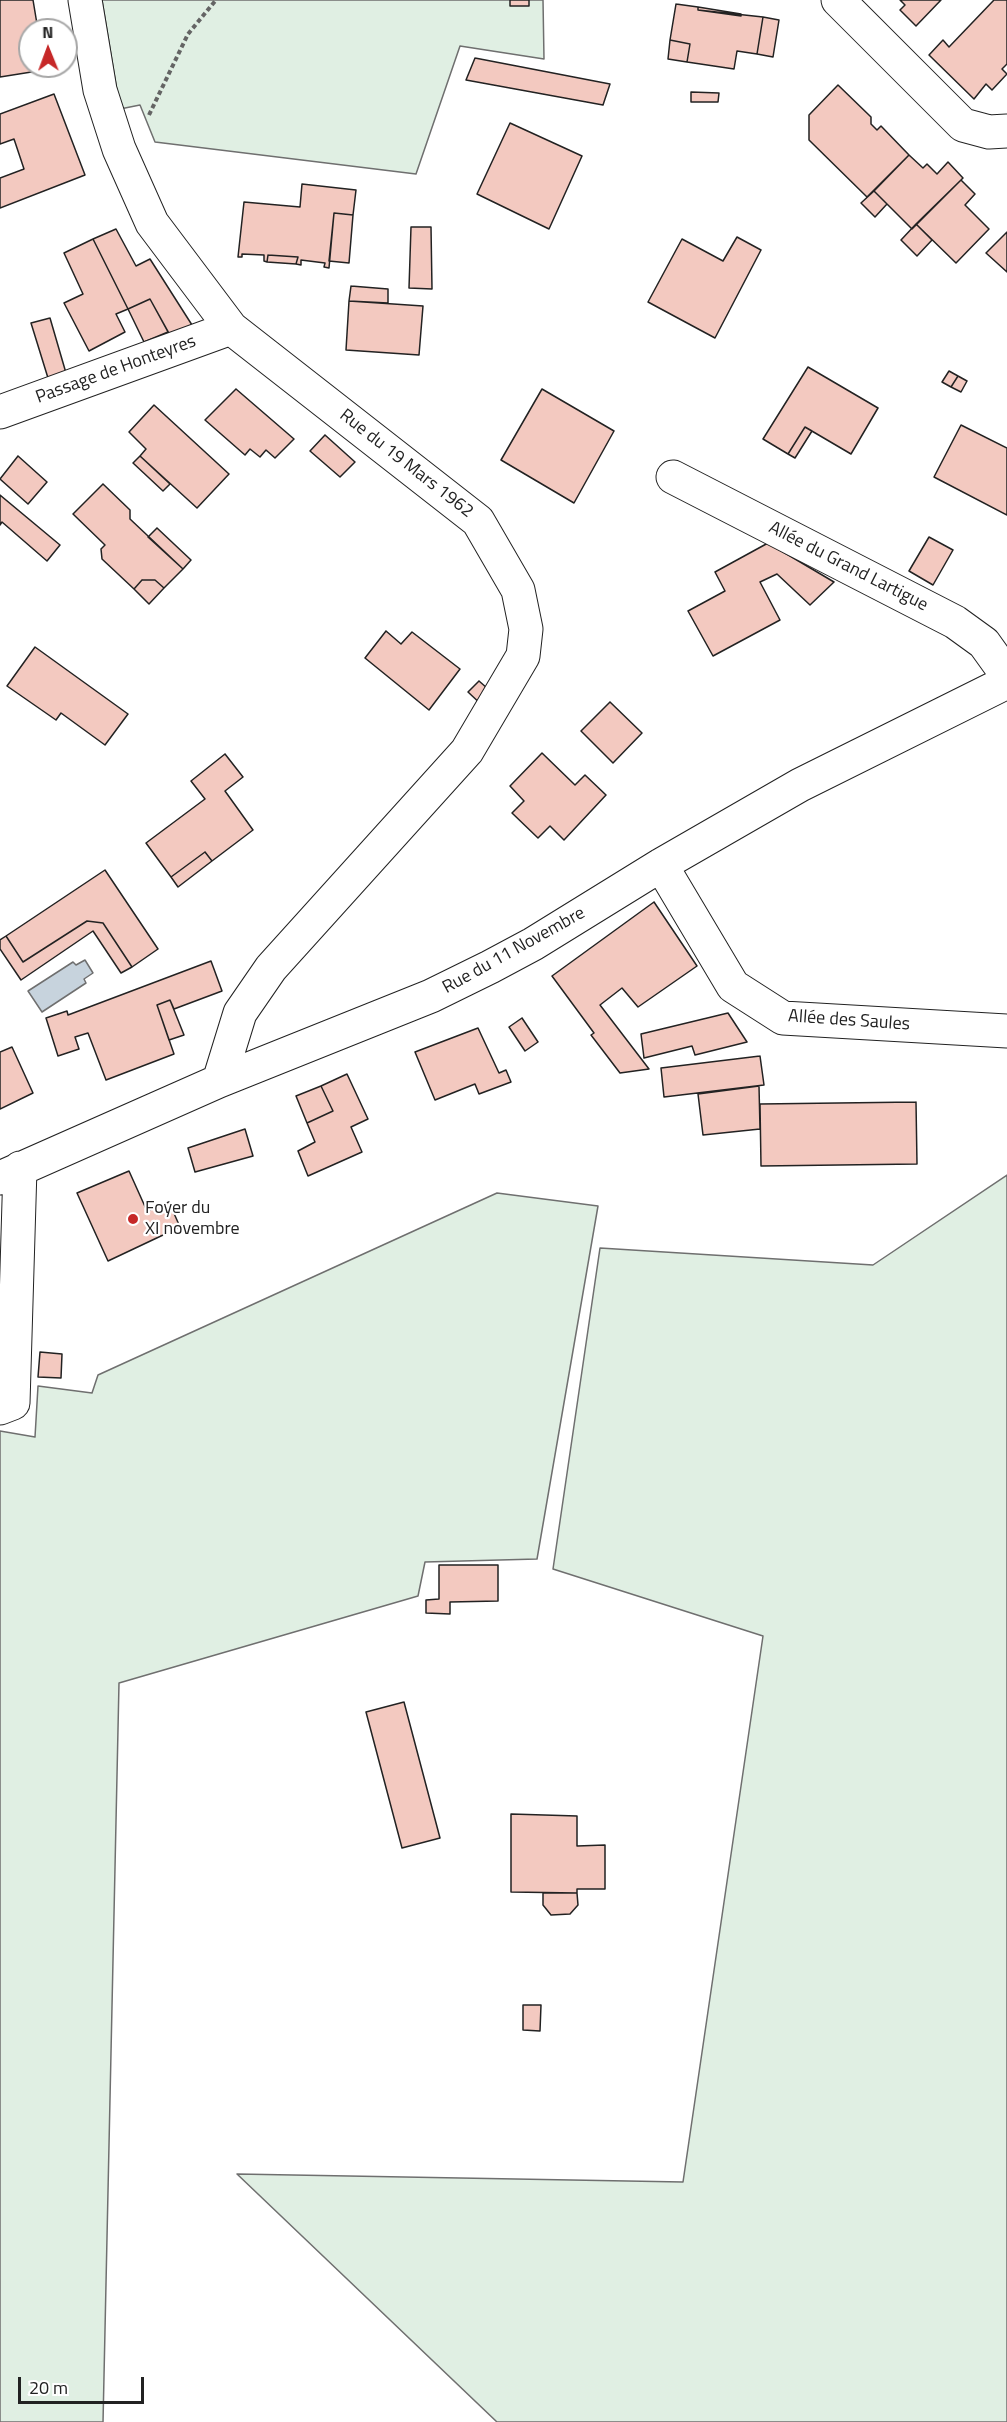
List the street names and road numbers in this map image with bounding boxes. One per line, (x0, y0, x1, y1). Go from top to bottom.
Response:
street label: Passage de Honteyres (33, 331, 199, 409)
street label: Rue du 19 Mars 1962 (335, 405, 477, 523)
street label: Allée du Grand Lartigue (765, 517, 931, 617)
street label: Rue du 11 Novembre (439, 903, 589, 999)
street label: Allée des Saules (787, 1006, 911, 1036)

